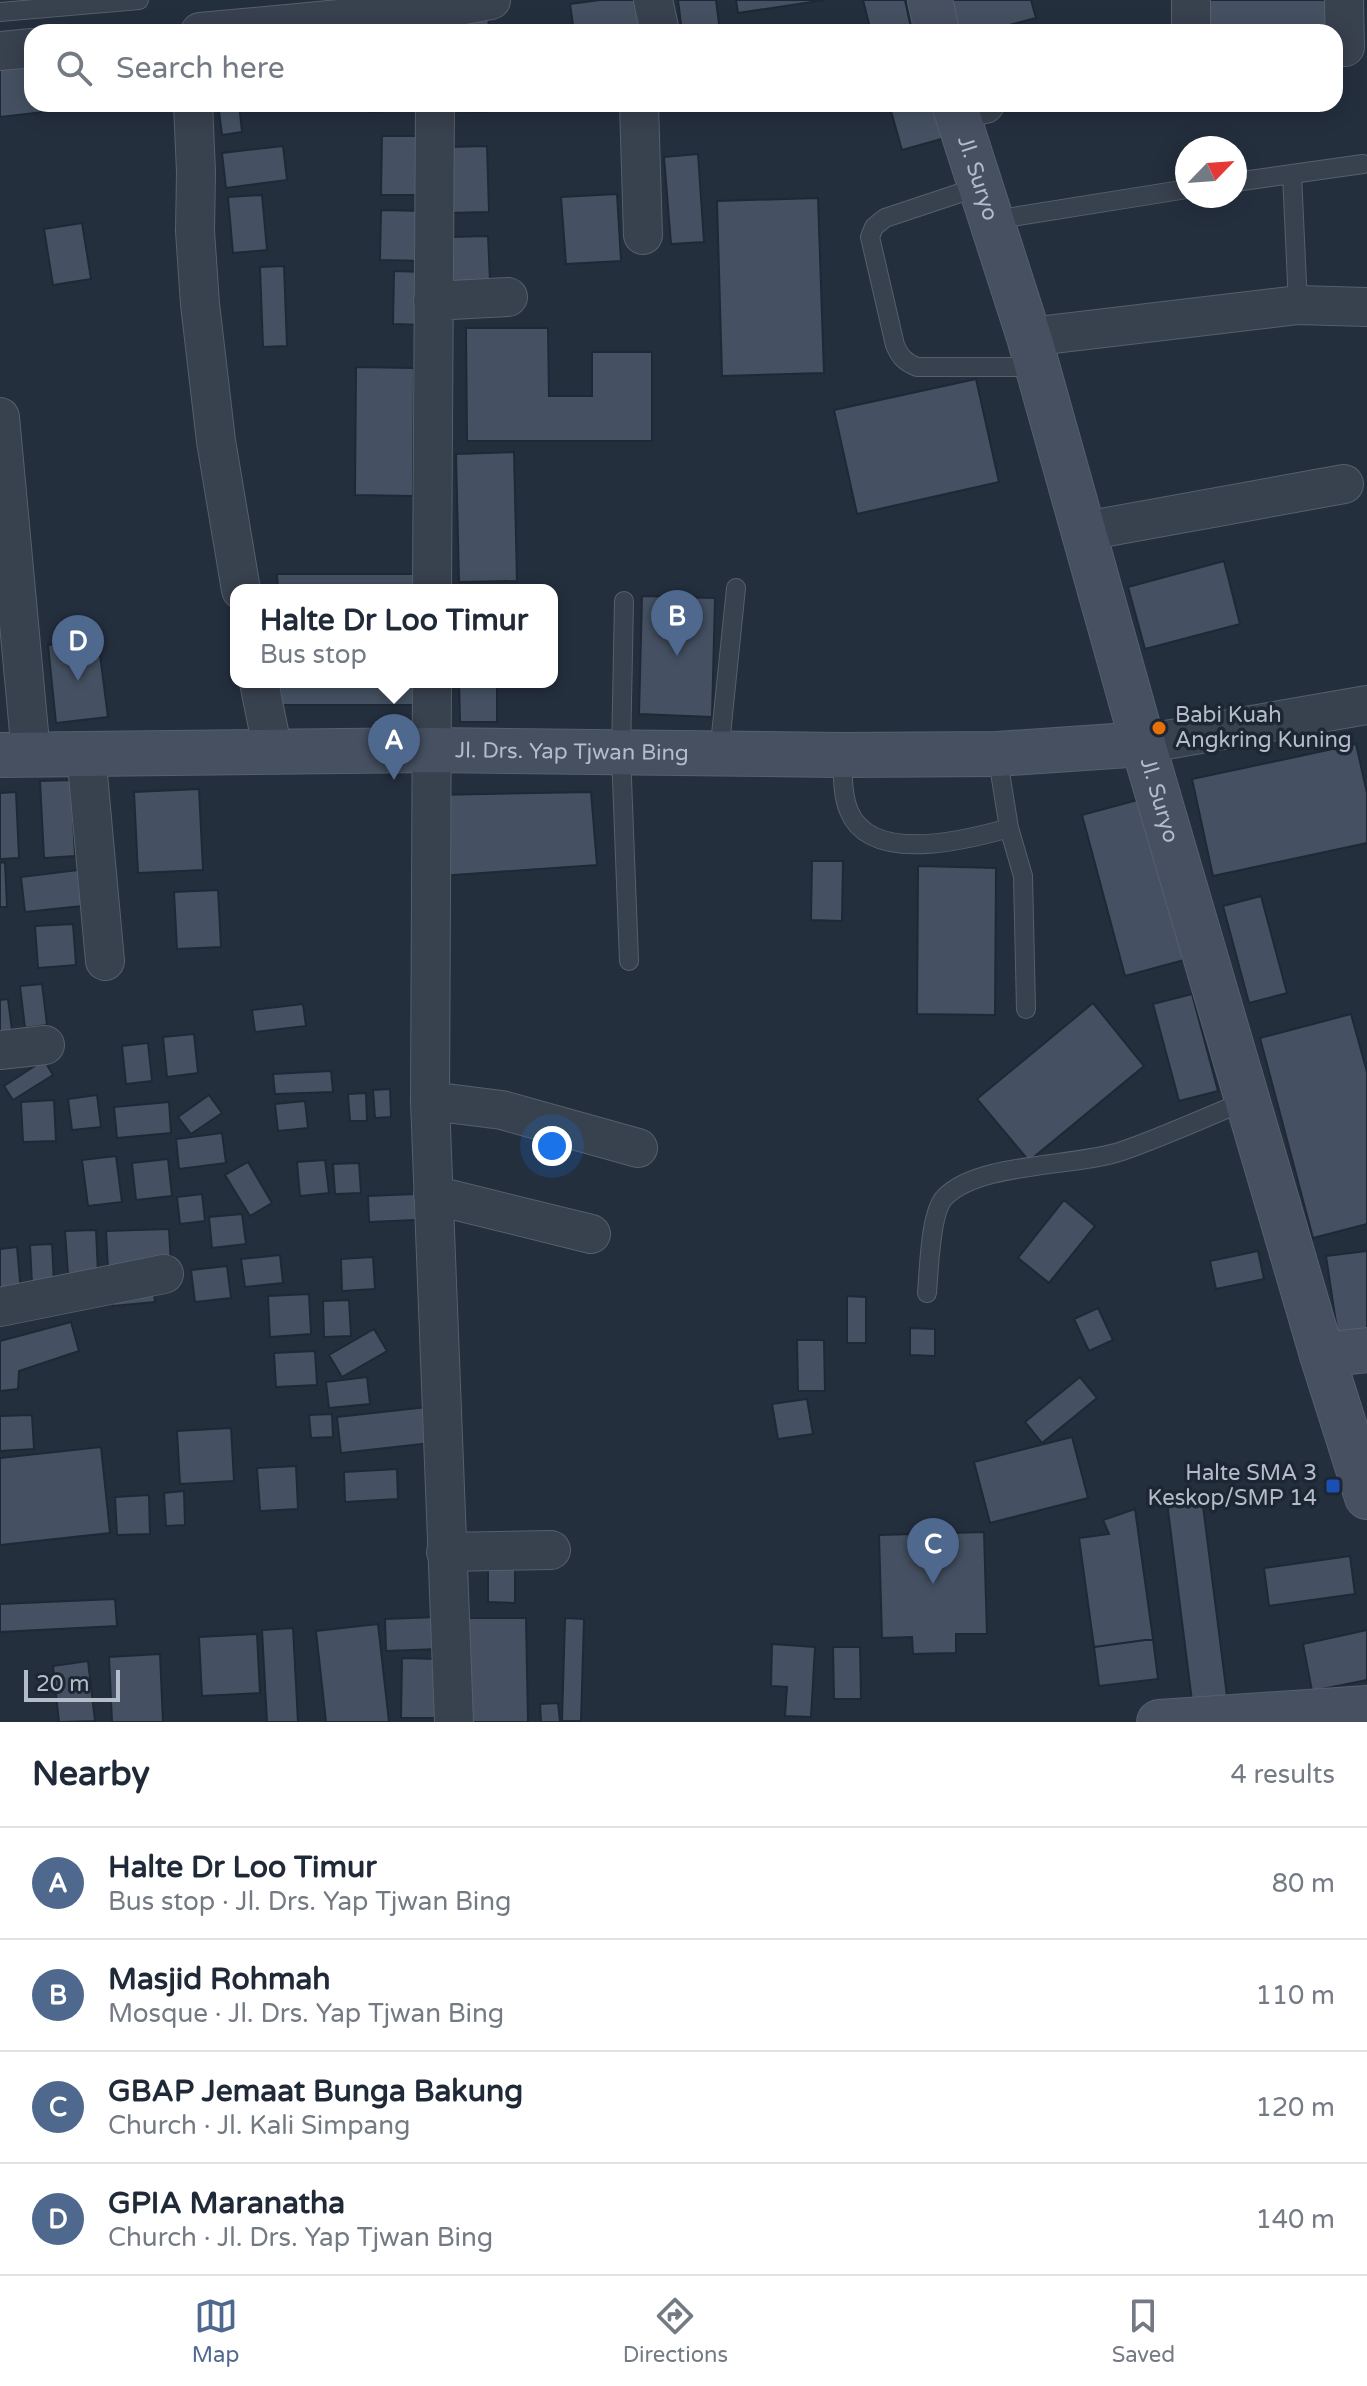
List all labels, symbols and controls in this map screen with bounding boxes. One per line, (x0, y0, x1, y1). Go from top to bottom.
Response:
search box (24, 24, 1343, 112)
icon: search (52, 46, 96, 90)
text: Search here (116, 50, 285, 87)
street label: Jl. Suryo (952, 133, 1004, 224)
north arrow (1175, 136, 1247, 208)
popup (230, 584, 558, 688)
pin: B (651, 590, 703, 656)
text: Halte Dr Loo Timur (260, 602, 528, 639)
pin: D (52, 615, 104, 681)
text: Bus stop (260, 639, 367, 670)
place label: Babi Kuah Angkring Kuning (1175, 702, 1352, 753)
pin: A (368, 714, 420, 780)
marker: Babi Kuah Angkring Kuning (1150, 719, 1168, 737)
street label: Jl. Drs. Yap Tjwan Bing (455, 737, 689, 766)
street label: Jl. Suryo (1135, 755, 1184, 846)
your location (532, 1126, 572, 1166)
place label: Halte SMA 3 Keskop/SMP 14 (1148, 1460, 1317, 1511)
marker: Halte SMA 3 Keskop/SMP 14 (1324, 1477, 1342, 1495)
pin: C (907, 1518, 959, 1584)
scale bar (24, 1666, 120, 1702)
text: 20 m (36, 1671, 90, 1697)
text: Nearby (32, 1754, 150, 1795)
text: 4 results (1230, 1759, 1335, 1790)
text: Halte Dr Loo Timur (108, 1849, 377, 1886)
text: A (48, 1868, 68, 1899)
text: 80 m (1272, 1868, 1335, 1899)
text: Bus stop · Jl. Drs. Yap Tjwan Bing (108, 1886, 512, 1917)
text: Masjid Rohmah (108, 1961, 331, 1998)
text: B (49, 1980, 67, 2011)
text: 110 m (1255, 1980, 1335, 2011)
text: Mosque · Jl. Drs. Yap Tjwan Bing (108, 1998, 504, 2029)
text: GBAP Jemaat Bunga Bakung (108, 2073, 523, 2110)
text: C (49, 2092, 67, 2123)
text: 120 m (1255, 2092, 1335, 2123)
text: Church · Jl. Kali Simpang (108, 2110, 410, 2141)
text: GPIA Maranatha (108, 2185, 345, 2222)
text: D (48, 2204, 68, 2235)
text: 140 m (1255, 2204, 1335, 2235)
text: Church · Jl. Drs. Yap Tjwan Bing (108, 2222, 493, 2253)
tab: Map (192, 2294, 239, 2368)
tab: Directions (623, 2294, 728, 2368)
tab: Saved (1112, 2294, 1175, 2368)

